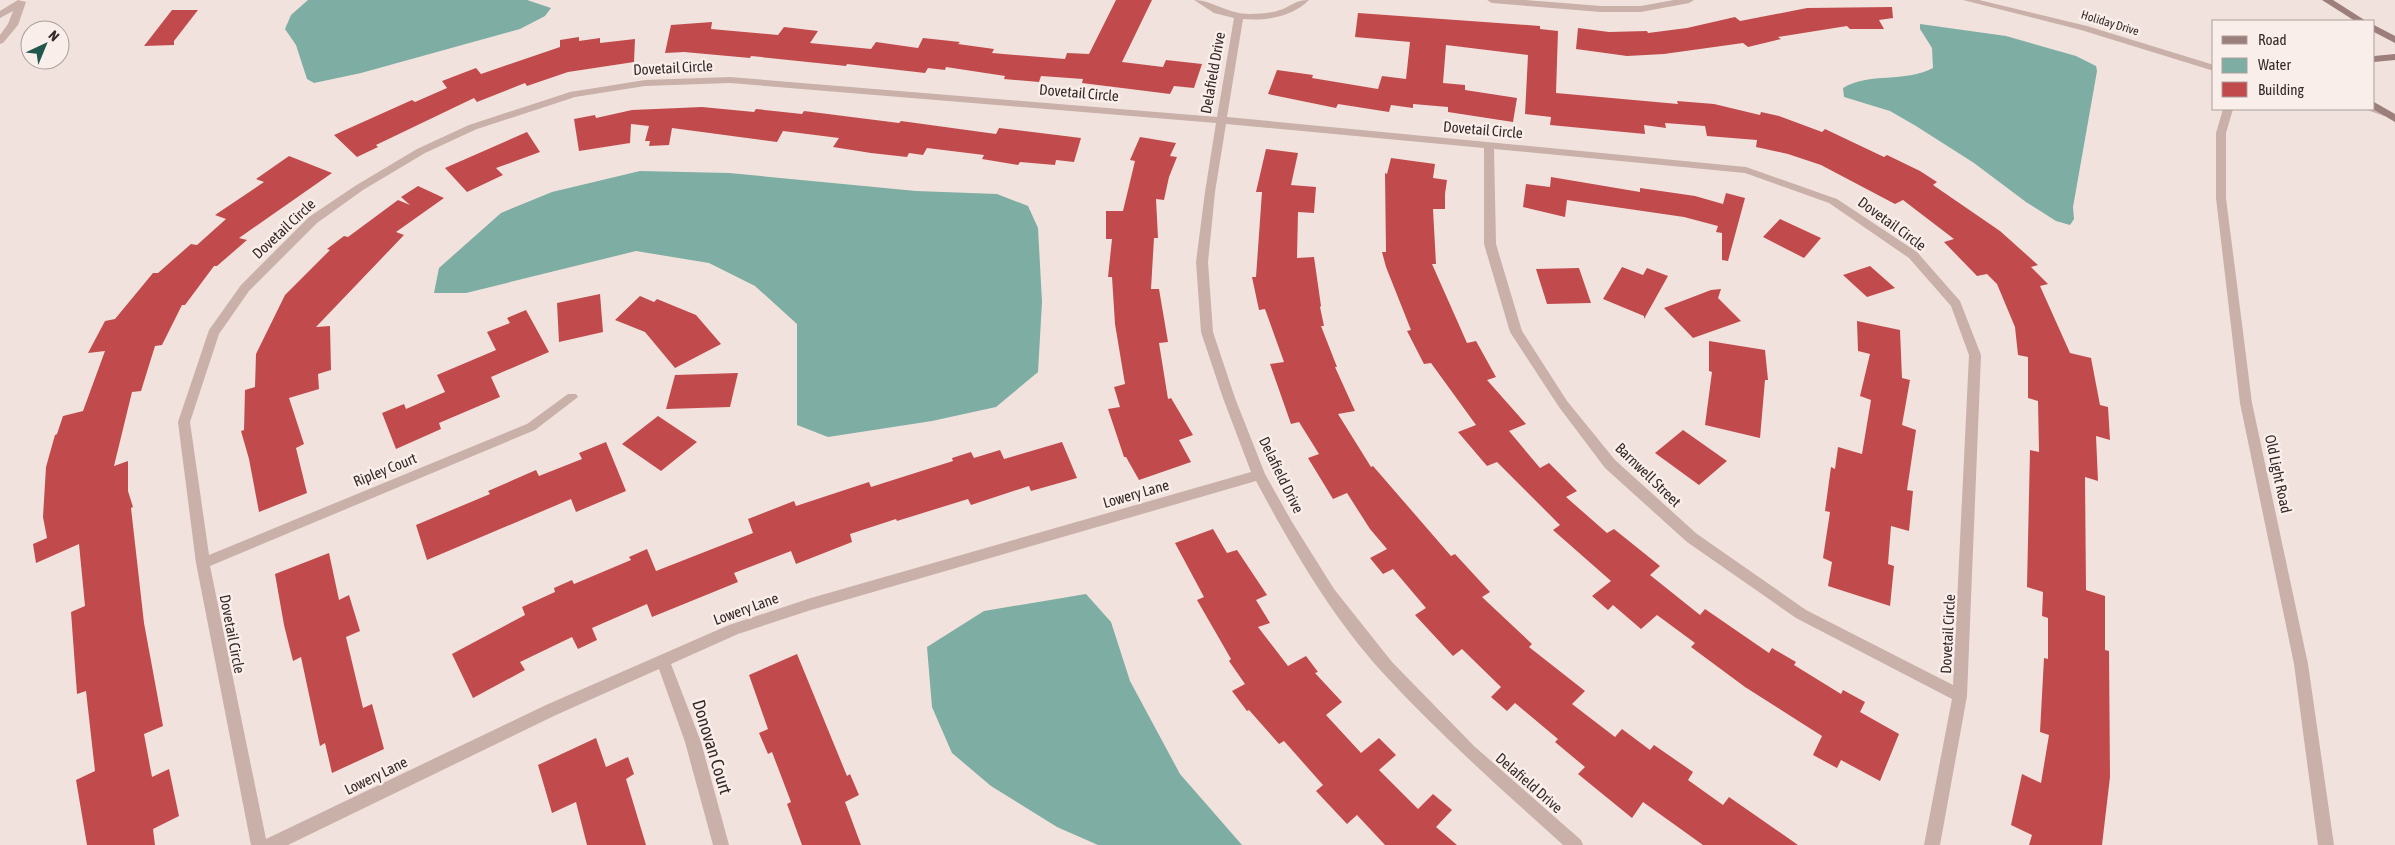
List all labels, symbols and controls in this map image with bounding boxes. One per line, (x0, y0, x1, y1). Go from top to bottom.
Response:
street label: Holiday Drive (2079, 8, 2141, 38)
north arrow (20, 20, 70, 70)
legend (2212, 20, 2375, 110)
text: N (46, 27, 63, 44)
street label: Delafield Drive (1197, 31, 1228, 115)
text: Road (2258, 31, 2287, 48)
text: Water (2258, 56, 2291, 73)
street label: Dovetail Circle (633, 57, 713, 78)
street label: Dovetail Circle (1039, 81, 1120, 104)
text: Building (2258, 81, 2304, 98)
street label: Dovetail Circle (1443, 118, 1524, 141)
street label: Dovetail Circle (1855, 193, 1930, 254)
street label: Dovetail Circle (249, 195, 319, 262)
street label: Old Light Road (2262, 433, 2295, 515)
street label: Delafield Drive (1256, 434, 1307, 516)
street label: Barnwell Street (1612, 439, 1685, 510)
street label: Ripley Court (351, 449, 419, 490)
street label: Lowery Lane (1101, 476, 1171, 511)
street label: Lowery Lane (711, 589, 781, 628)
street label: Dovetail Circle (217, 593, 248, 675)
street label: Dovetail Circle (1937, 594, 1958, 674)
street label: Donovan Court (688, 697, 737, 797)
street label: Delafield Drive (1493, 749, 1566, 816)
street label: Lowery Lane (342, 753, 410, 798)

